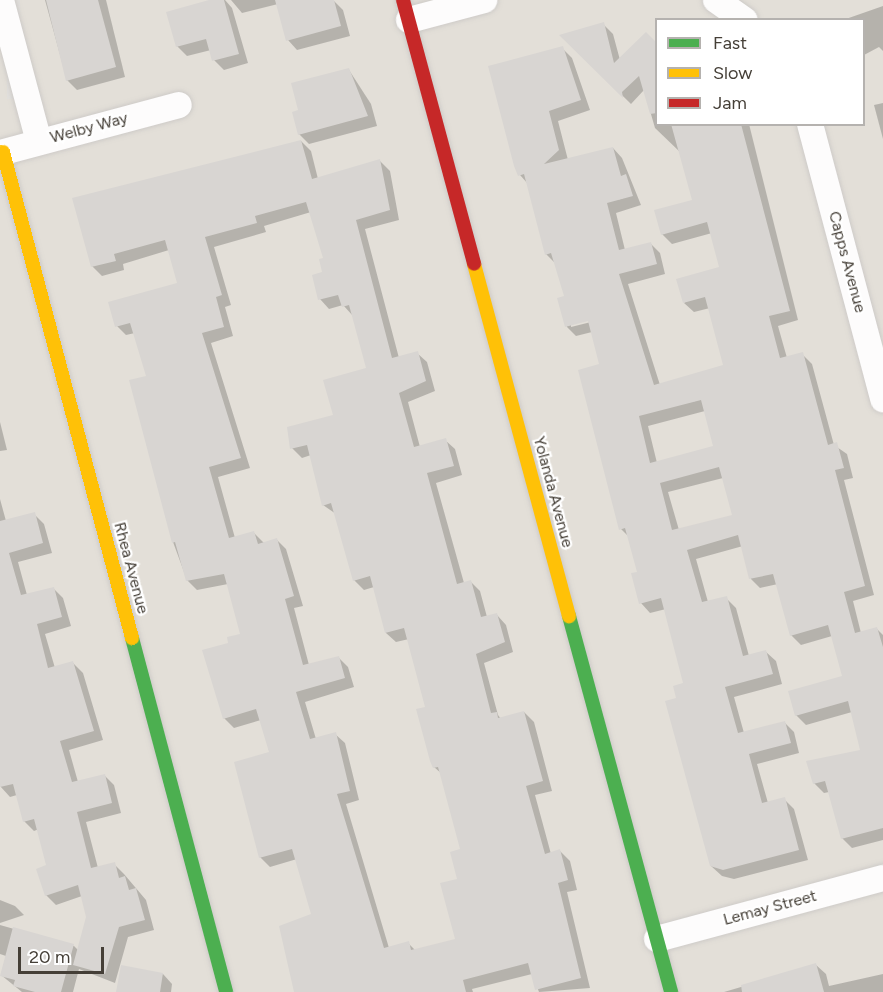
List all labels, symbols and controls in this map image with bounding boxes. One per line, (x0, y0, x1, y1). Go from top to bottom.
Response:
legend (655, 18, 865, 126)
text: Fast (713, 32, 747, 54)
text: Slow (713, 62, 752, 84)
text: Jam (713, 92, 747, 114)
street label: Welby Way (48, 108, 130, 148)
street label: Capps Avenue (824, 209, 870, 315)
street label: Yolanda Avenue (529, 434, 577, 550)
street label: Rhea Avenue (110, 520, 152, 616)
street label: Lemay Street (721, 886, 819, 930)
scale bar (21, 935, 106, 973)
text: 20 m (29, 946, 70, 968)

